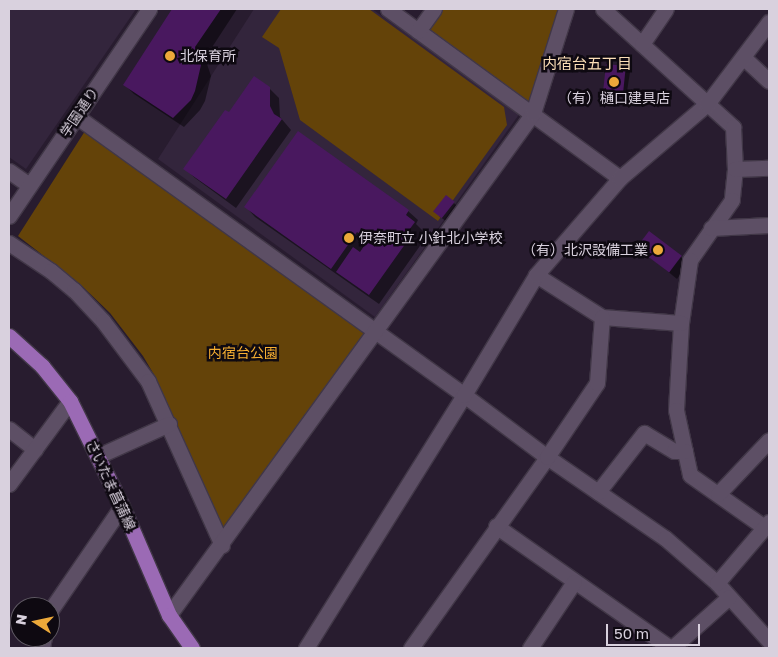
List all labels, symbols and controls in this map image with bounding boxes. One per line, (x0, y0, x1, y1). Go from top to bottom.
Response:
place label: 北保育所 (180, 48, 236, 64)
marker: 北保育所 (164, 50, 176, 62)
district label: 内宿台五丁目 (542, 55, 632, 73)
marker: （有）樋口建具店 (608, 76, 620, 88)
street label: 学園通り (56, 84, 102, 140)
place label: （有）樋口建具店 (558, 90, 670, 106)
place label: 伊奈町立 小針北小学校 (359, 230, 502, 246)
marker: 伊奈町立 小針北小学校 (343, 232, 355, 244)
place label: （有）北沢設備工業 (522, 242, 648, 258)
marker: （有）北沢設備工業 (652, 244, 664, 256)
park label: 内宿台公園 (208, 345, 278, 361)
street label: さいたま菖蒲線 (83, 437, 139, 533)
north arrow (10, 597, 60, 647)
text: N (11, 613, 30, 626)
scale bar (608, 614, 702, 646)
text: 50 m (614, 624, 649, 642)

